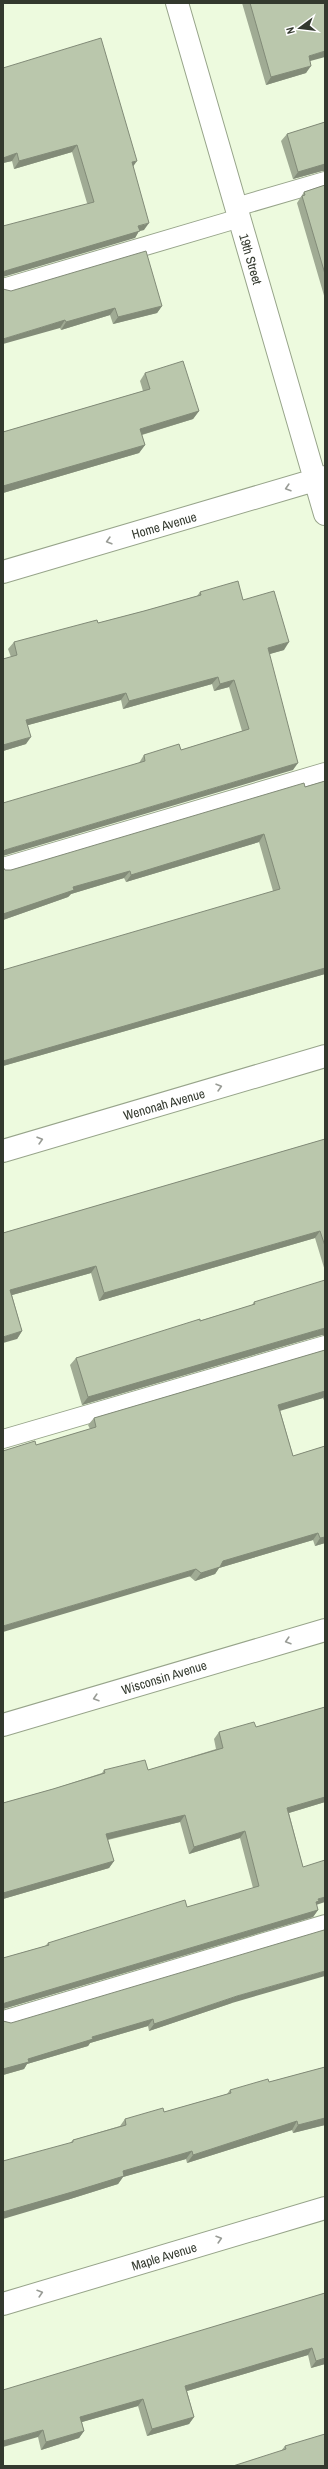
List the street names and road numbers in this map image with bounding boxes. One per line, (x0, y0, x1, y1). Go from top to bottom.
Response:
street label: 19th Street (235, 232, 266, 287)
street label: Home Avenue (130, 508, 199, 543)
street label: Wenonah Avenue (122, 1085, 207, 1124)
street label: Wisconsin Avenue (120, 1656, 209, 1698)
street label: Maple Avenue (129, 2238, 199, 2274)

